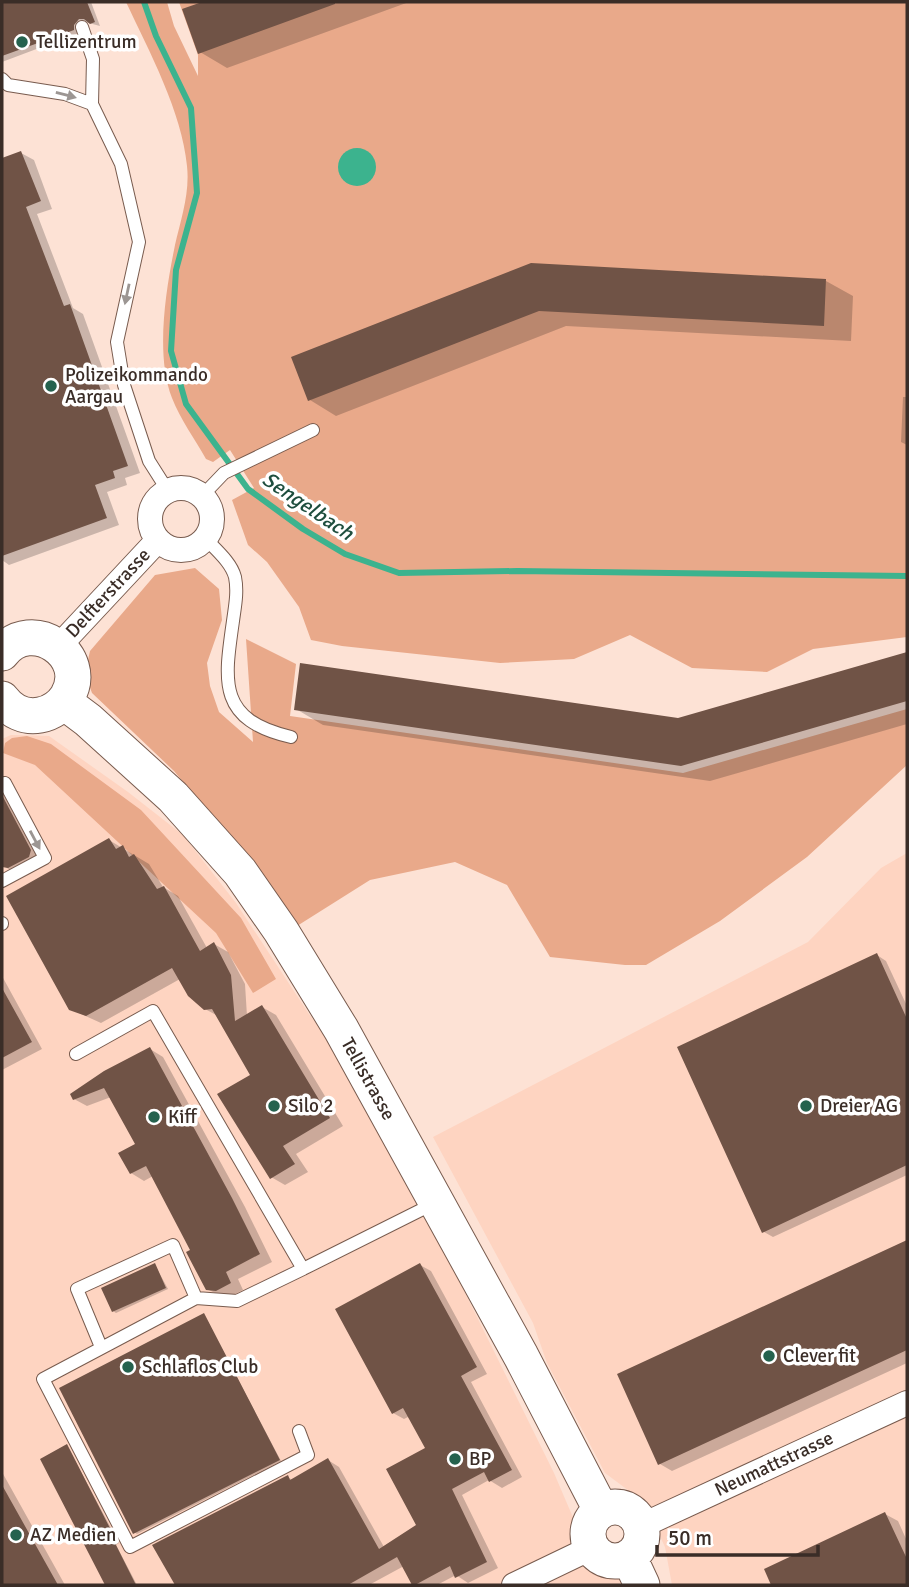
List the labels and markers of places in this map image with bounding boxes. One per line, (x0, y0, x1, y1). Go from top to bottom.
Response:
place label: Tellizentrum (36, 30, 137, 54)
marker: Tellizentrum (14, 34, 30, 50)
place label: Polizeikommando Aargau (65, 363, 208, 409)
marker: Polizeikommando Aargau (43, 378, 59, 394)
place label: Silo 2 (288, 1094, 333, 1118)
place label: Dreier AG (820, 1094, 898, 1118)
marker: Silo 2 (266, 1098, 282, 1114)
marker: Dreier AG (798, 1098, 814, 1114)
place label: Kiff (168, 1105, 197, 1129)
marker: Kiff (146, 1109, 162, 1125)
place label: Clever fit (783, 1344, 856, 1368)
marker: Clever fit (761, 1348, 777, 1364)
place label: Schlaflos Club (142, 1355, 258, 1379)
marker: Schlaflos Club (120, 1359, 136, 1375)
place label: BP (469, 1447, 491, 1471)
marker: BP (447, 1451, 463, 1467)
place label: AZ Medien (30, 1523, 116, 1547)
marker: AZ Medien (8, 1527, 24, 1543)

